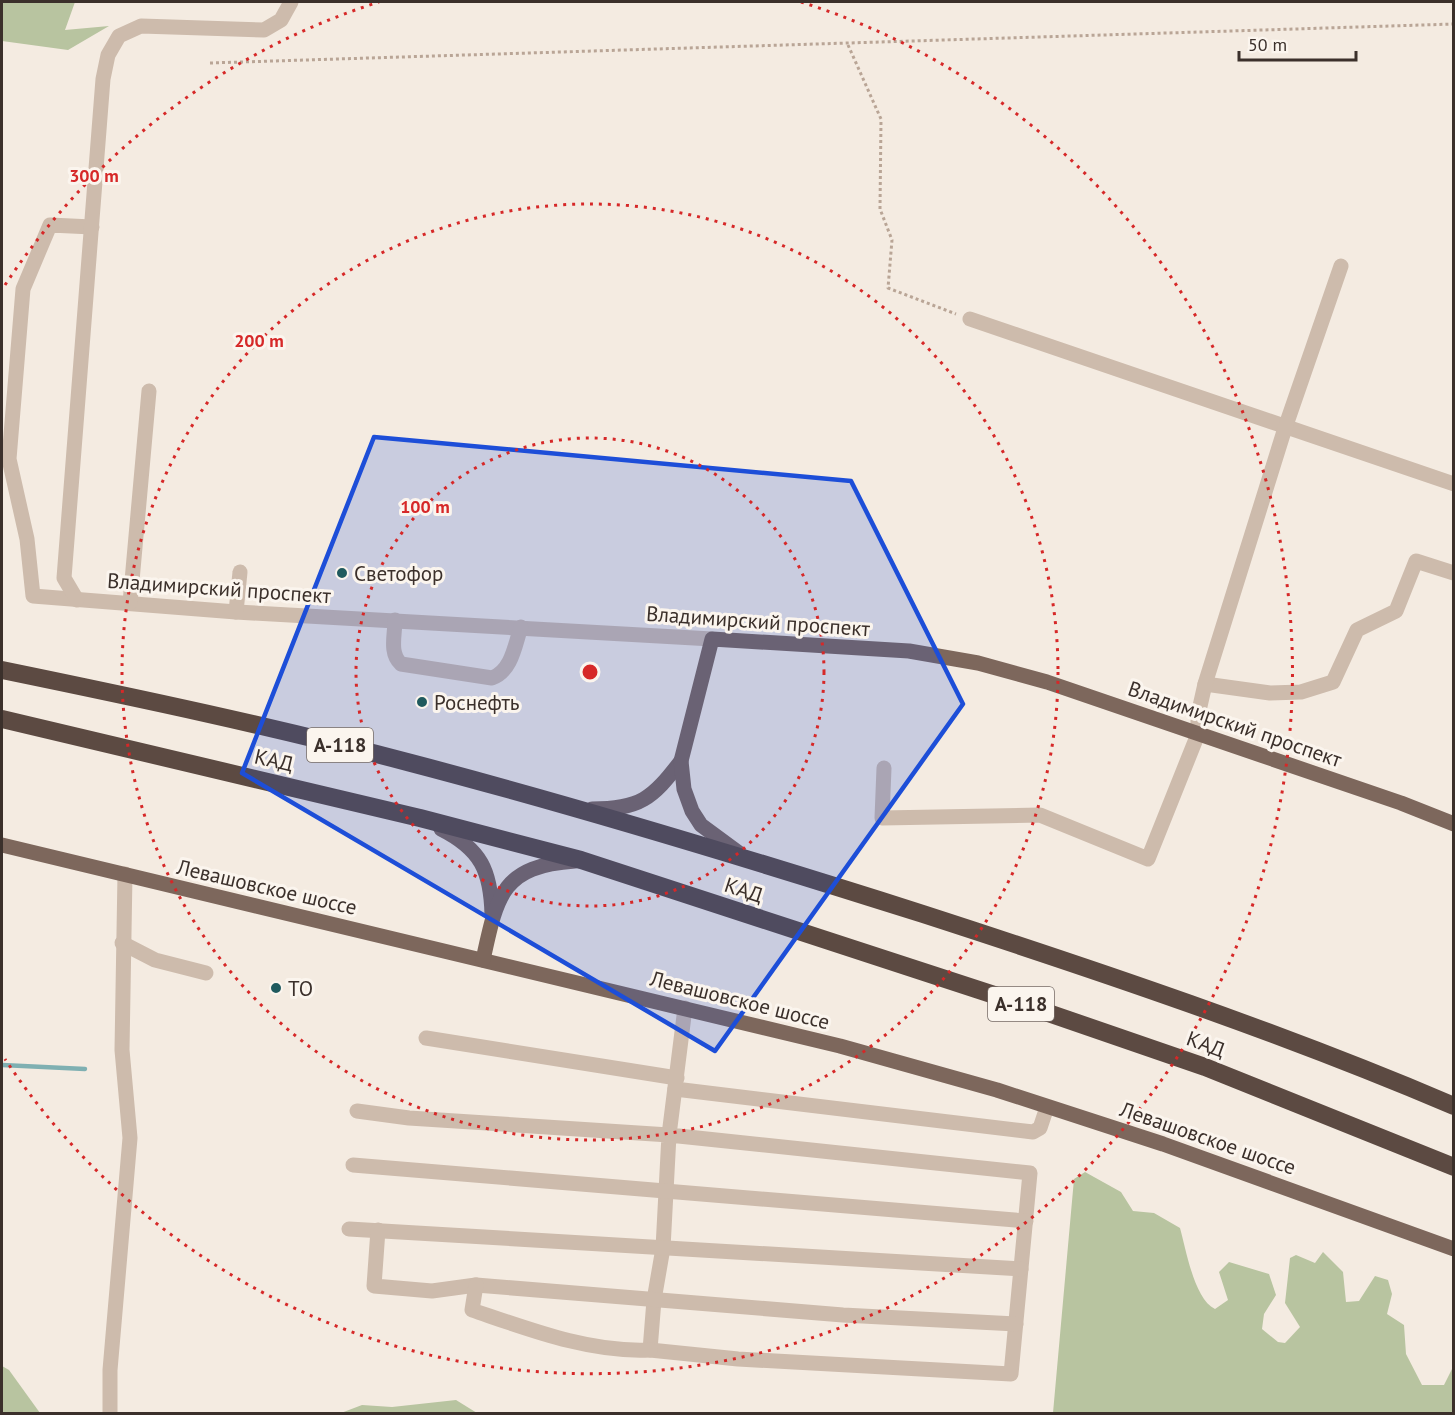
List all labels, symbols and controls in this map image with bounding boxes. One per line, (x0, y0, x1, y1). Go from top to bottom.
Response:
scale bar (1239, 24, 1356, 62)
text: 50 m (1248, 33, 1287, 56)
text: 300 m (69, 164, 119, 187)
text: 200 m (234, 329, 284, 352)
text: 100 m (400, 495, 450, 518)
place label: Светофор (354, 560, 443, 587)
marker: Светофор (335, 566, 349, 580)
street label: Владимирский проспект (106, 567, 332, 609)
street label: Владимирский проспект (645, 600, 871, 642)
centre of rings (580, 662, 600, 682)
street label: Владимирский проспект (1125, 675, 1346, 773)
place label: Роснефть (434, 689, 520, 716)
marker: Роснефть (415, 695, 429, 709)
road number: А-118 (307, 728, 373, 762)
street label: КАД (252, 742, 296, 778)
street label: Левашовское шоссе (173, 853, 360, 921)
street label: КАД (721, 871, 767, 909)
street label: Левашовское шоссе (646, 964, 833, 1035)
place label: ТО (288, 975, 313, 1002)
marker: ТО (269, 981, 283, 995)
road number: А-118 (988, 987, 1054, 1021)
street label: КАД (1183, 1025, 1229, 1063)
street label: Левашовское шоссе (1116, 1095, 1299, 1181)

